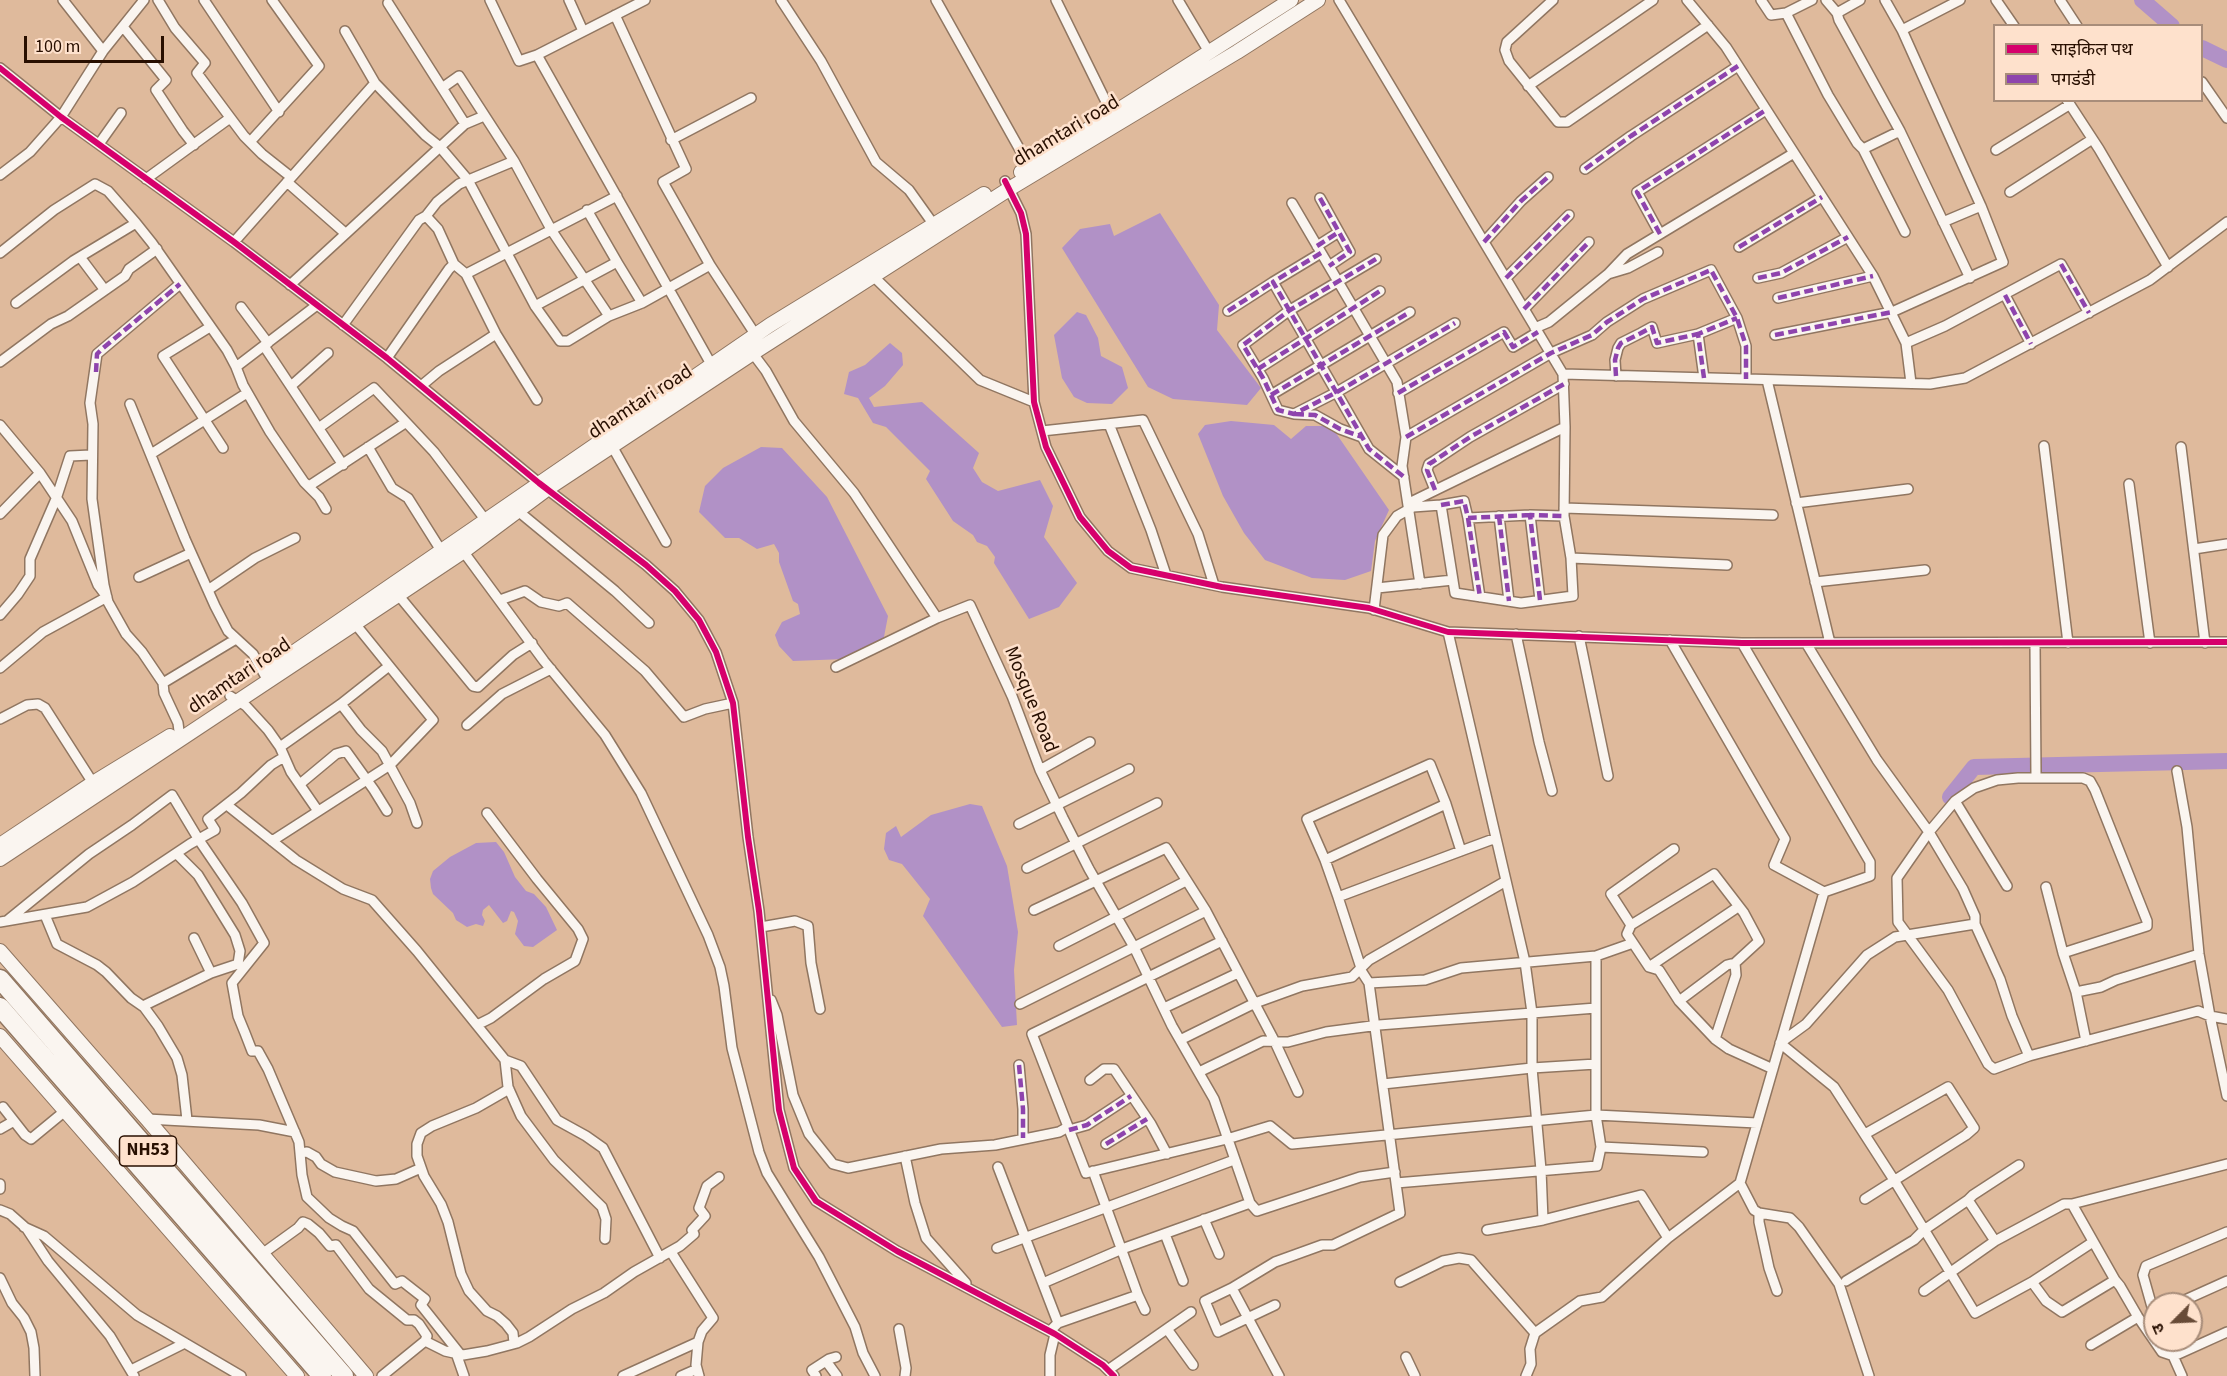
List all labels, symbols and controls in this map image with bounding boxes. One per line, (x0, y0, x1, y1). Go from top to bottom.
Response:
scale bar (27, 24, 166, 62)
legend (1993, 24, 2203, 102)
text: 100 m (35, 34, 80, 59)
text: साइकिल पथ (2051, 37, 2133, 62)
text: पगडंडी (2051, 67, 2095, 92)
street label: dhamtari road (1010, 91, 1124, 173)
street label: dhamtari road (584, 360, 698, 446)
street label: dhamtari road (184, 634, 296, 720)
street label: Mosque Road (998, 643, 1062, 757)
road number: NH53 (120, 1136, 176, 1166)
north arrow (2143, 1292, 2203, 1352)
text: उ (2146, 1320, 2170, 1337)

